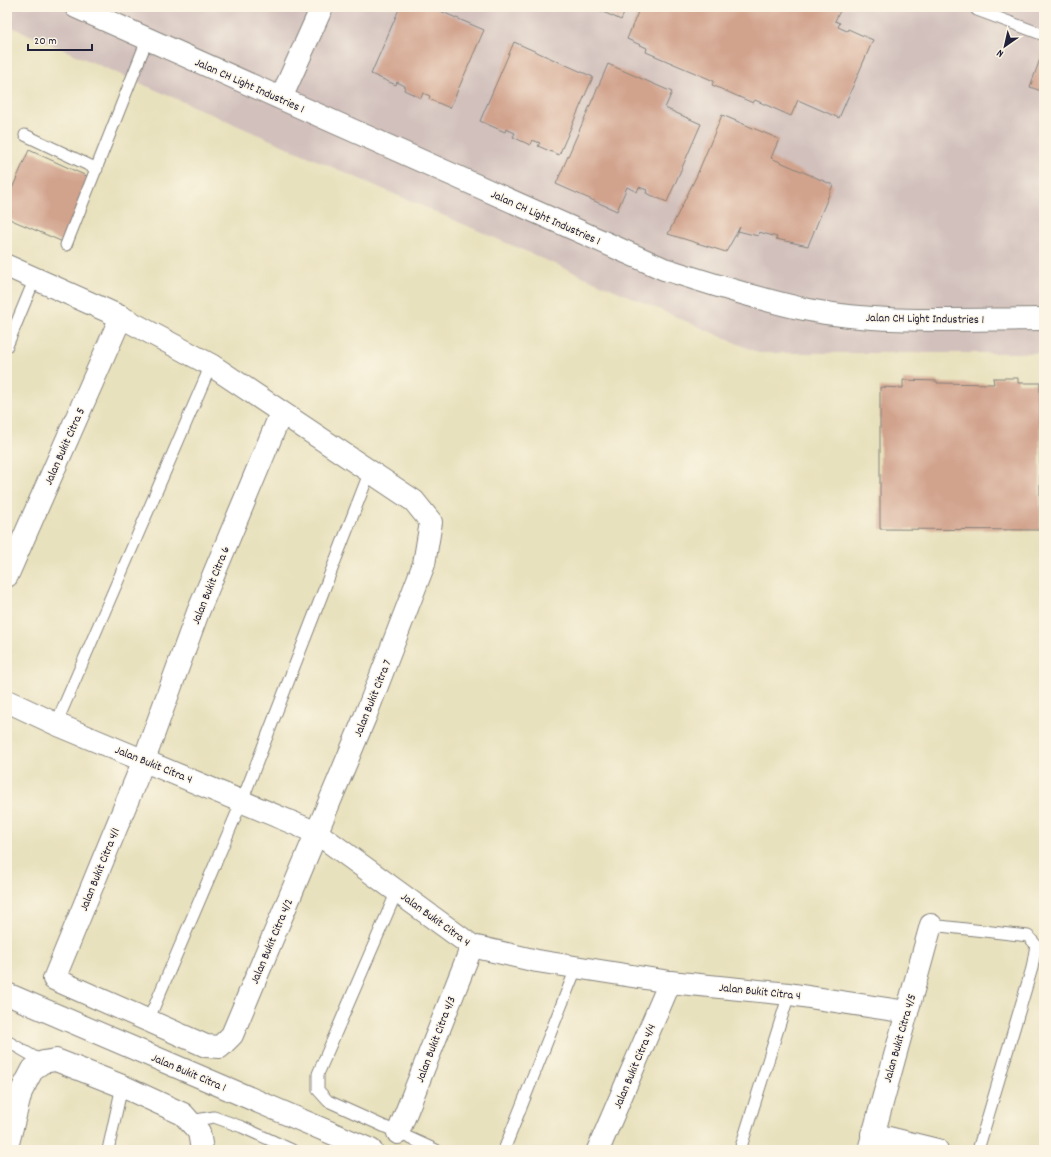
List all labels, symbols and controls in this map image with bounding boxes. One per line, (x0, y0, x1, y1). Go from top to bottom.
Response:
scale bar (28, 26, 92, 52)
north arrow (985, 26, 1025, 66)
text: 20 m (34, 33, 57, 50)
text: N (993, 44, 1007, 61)
street label: Jalan CH Light Industries 1 (192, 54, 307, 118)
street label: Jalan CH Light Industries 1 (488, 186, 603, 250)
street label: Jalan CH Light Industries 1 (866, 310, 984, 329)
street label: Jalan Bukit Citra 5 (41, 405, 90, 488)
street label: Jalan Bukit Citra 6 (188, 544, 235, 627)
street label: Jalan Bukit Citra 7 (350, 657, 397, 740)
street label: Jalan Bukit Citra 4 (112, 742, 195, 789)
street label: Jalan Bukit Citra 4/1 (76, 825, 125, 914)
street label: Jalan Bukit Citra 4 (397, 889, 473, 951)
street label: Jalan Bukit Citra 4/2 (247, 896, 298, 987)
street label: Jalan Bukit Citra 4 (718, 980, 802, 1005)
street label: Jalan Bukit Citra 4/5 (880, 992, 921, 1085)
street label: Jalan Bukit Citra 4/3 (412, 994, 461, 1085)
street label: Jalan Bukit Citra 4/4 (610, 1022, 661, 1112)
street label: Jalan Bukit Citra 1 (148, 1050, 229, 1097)

